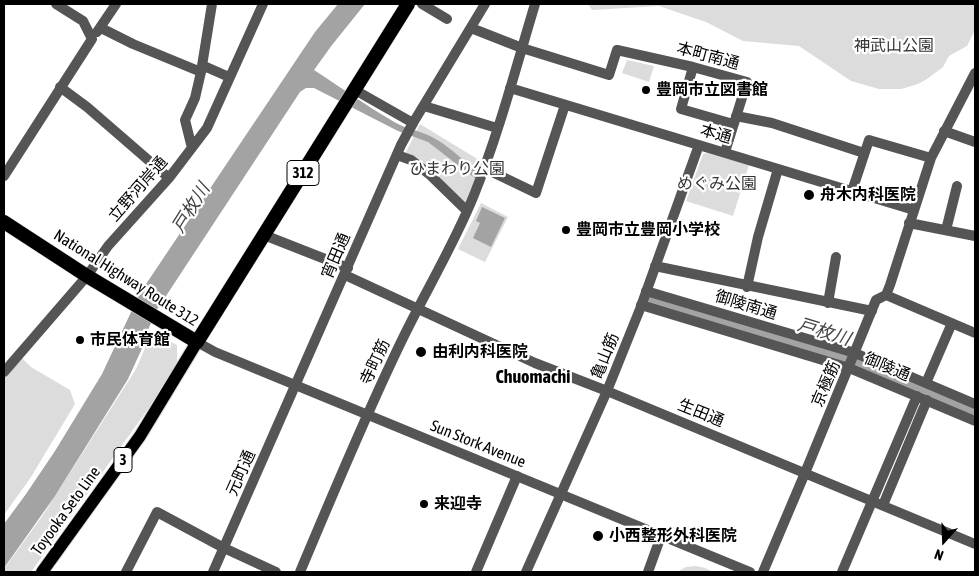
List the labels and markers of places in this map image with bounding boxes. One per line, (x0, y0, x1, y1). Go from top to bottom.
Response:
place label: 豊岡市立図書館 (656, 80, 768, 100)
marker: 豊岡市立図書館 (640, 84, 652, 96)
place label: 舟木内科医院 (820, 185, 916, 205)
marker: 舟木内科医院 (802, 188, 816, 202)
place label: 豊岡市立豊岡小学校 (576, 220, 720, 240)
marker: 豊岡市立豊岡小学校 (560, 224, 572, 236)
place label: 市民体育館 (90, 330, 170, 350)
marker: 市民体育館 (74, 334, 86, 346)
place label: 由利内科医院 (432, 342, 528, 362)
marker: 由利内科医院 (414, 345, 428, 359)
place label: 来迎寺 (434, 494, 482, 514)
marker: 来迎寺 (418, 498, 430, 510)
place label: 小西整形外科医院 (609, 526, 737, 546)
marker: 小西整形外科医院 (591, 529, 605, 543)

